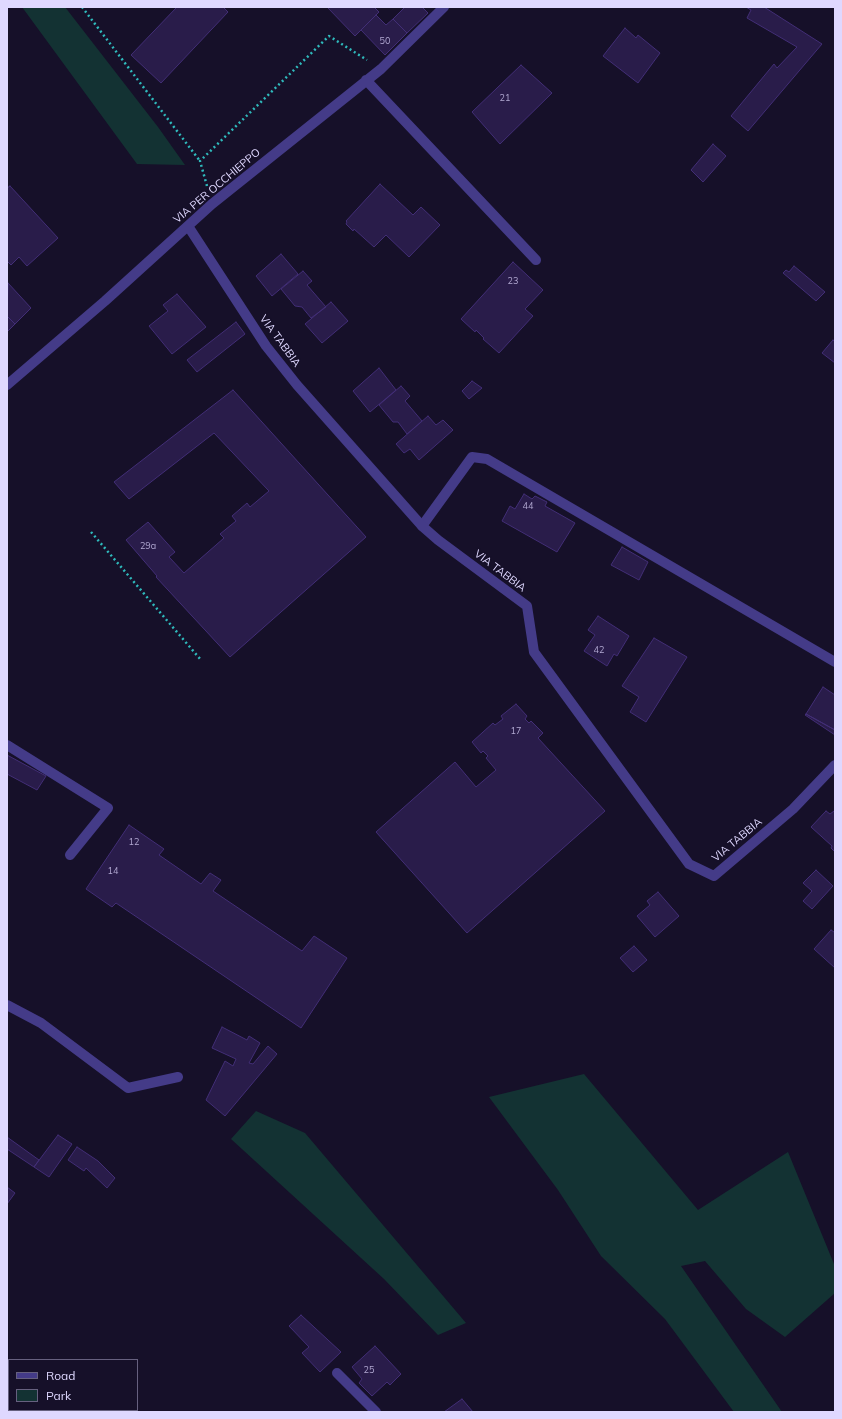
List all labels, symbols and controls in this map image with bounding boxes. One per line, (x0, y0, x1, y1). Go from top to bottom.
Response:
house number: 50 (380, 36, 390, 46)
house number: 21 (500, 93, 510, 103)
street label: VIA PER OCCHIEPPO (171, 146, 263, 226)
house number: 23 (508, 276, 518, 286)
street label: VIA TABBIA (257, 312, 303, 370)
house number: 44 (523, 501, 533, 511)
house number: 29a (140, 541, 156, 551)
street label: VIA TABBIA (472, 547, 528, 595)
house number: 42 (594, 645, 604, 655)
house number: 17 (511, 726, 521, 736)
street label: VIA TABBIA (709, 815, 765, 865)
house number: 12 (129, 837, 139, 847)
house number: 14 (108, 866, 118, 876)
legend (8, 1359, 138, 1411)
house number: 25 (364, 1365, 374, 1375)
text: Road (46, 1368, 75, 1383)
text: Park (46, 1388, 71, 1403)

